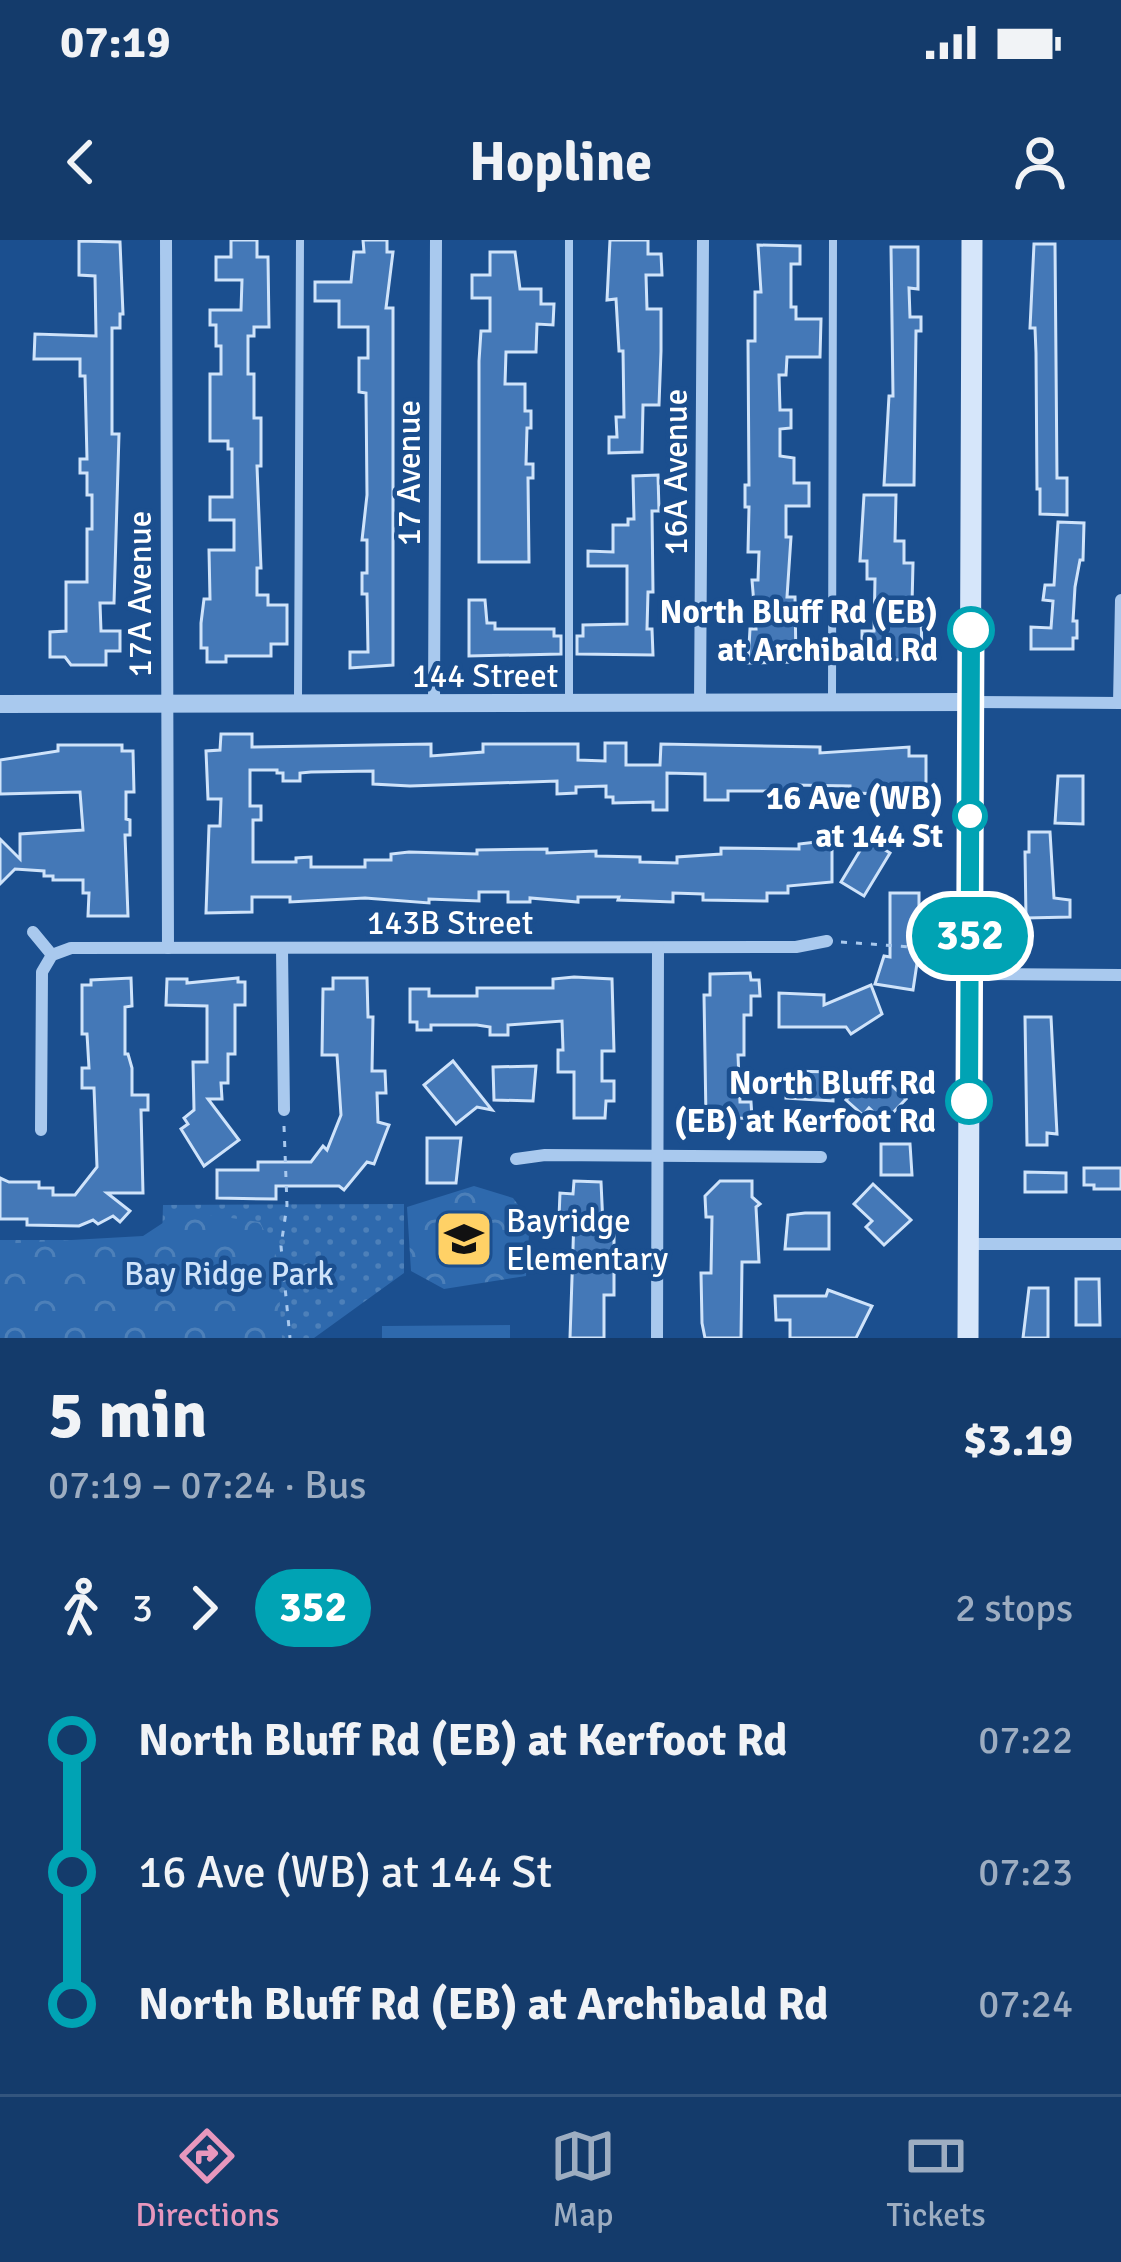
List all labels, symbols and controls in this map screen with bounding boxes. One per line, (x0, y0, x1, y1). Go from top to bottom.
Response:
text: 07:19 (60, 15, 170, 70)
icon: back (48, 129, 114, 195)
text: Hopline (469, 129, 652, 196)
icon: person (1007, 129, 1073, 195)
street label: 16A Avenue (656, 389, 697, 555)
street label: 17 Avenue (389, 400, 430, 546)
street label: 17A Avenue (120, 511, 161, 677)
place label: North Bluff Rd (EB) at Archibald Rd (660, 592, 938, 671)
marker: North Bluff Rd (EB) at Archibald Rd (949, 608, 993, 652)
street label: 144 Street (412, 656, 558, 697)
place label: 16 Ave (WB) at 144 St (766, 778, 943, 857)
marker: 16 Ave (WB) at 144 St (954, 800, 986, 832)
line badge: 352 (901, 897, 1039, 975)
street label: 143B Street (367, 903, 533, 944)
text: 352 (936, 910, 1004, 961)
place label: North Bluff Rd (EB) at Kerfoot Rd (674, 1063, 936, 1142)
marker: North Bluff Rd (EB) at Kerfoot Rd (947, 1079, 991, 1123)
place label: Bayridge Elementary (506, 1201, 669, 1280)
school or university icon: Bayridge Elementary (433, 1208, 495, 1270)
park label: Bay Ridge Park (124, 1254, 334, 1295)
text: 5 min (48, 1375, 207, 1456)
text: $3.19 (963, 1413, 1073, 1468)
text: 07:19 – 07:24 · Bus (48, 1461, 366, 1509)
icon: walk (48, 1575, 114, 1641)
icon: forward (171, 1575, 237, 1641)
text: 352 (279, 1582, 347, 1633)
text: 3 (132, 1584, 153, 1632)
text: 2 stops (955, 1584, 1073, 1632)
text: North Bluff Rd (EB) at Kerfoot Rd (138, 1713, 787, 1768)
text: 07:22 (978, 1716, 1073, 1764)
text: 16 Ave (WB) at 144 St (138, 1845, 552, 1900)
text: 07:23 (978, 1848, 1073, 1896)
text: North Bluff Rd (EB) at Archibald Rd (138, 1977, 829, 2032)
text: 07:24 (978, 1980, 1073, 2028)
tab: Directions (135, 2123, 280, 2236)
tab: Map (550, 2123, 616, 2236)
tab: Tickets (887, 2123, 986, 2236)

